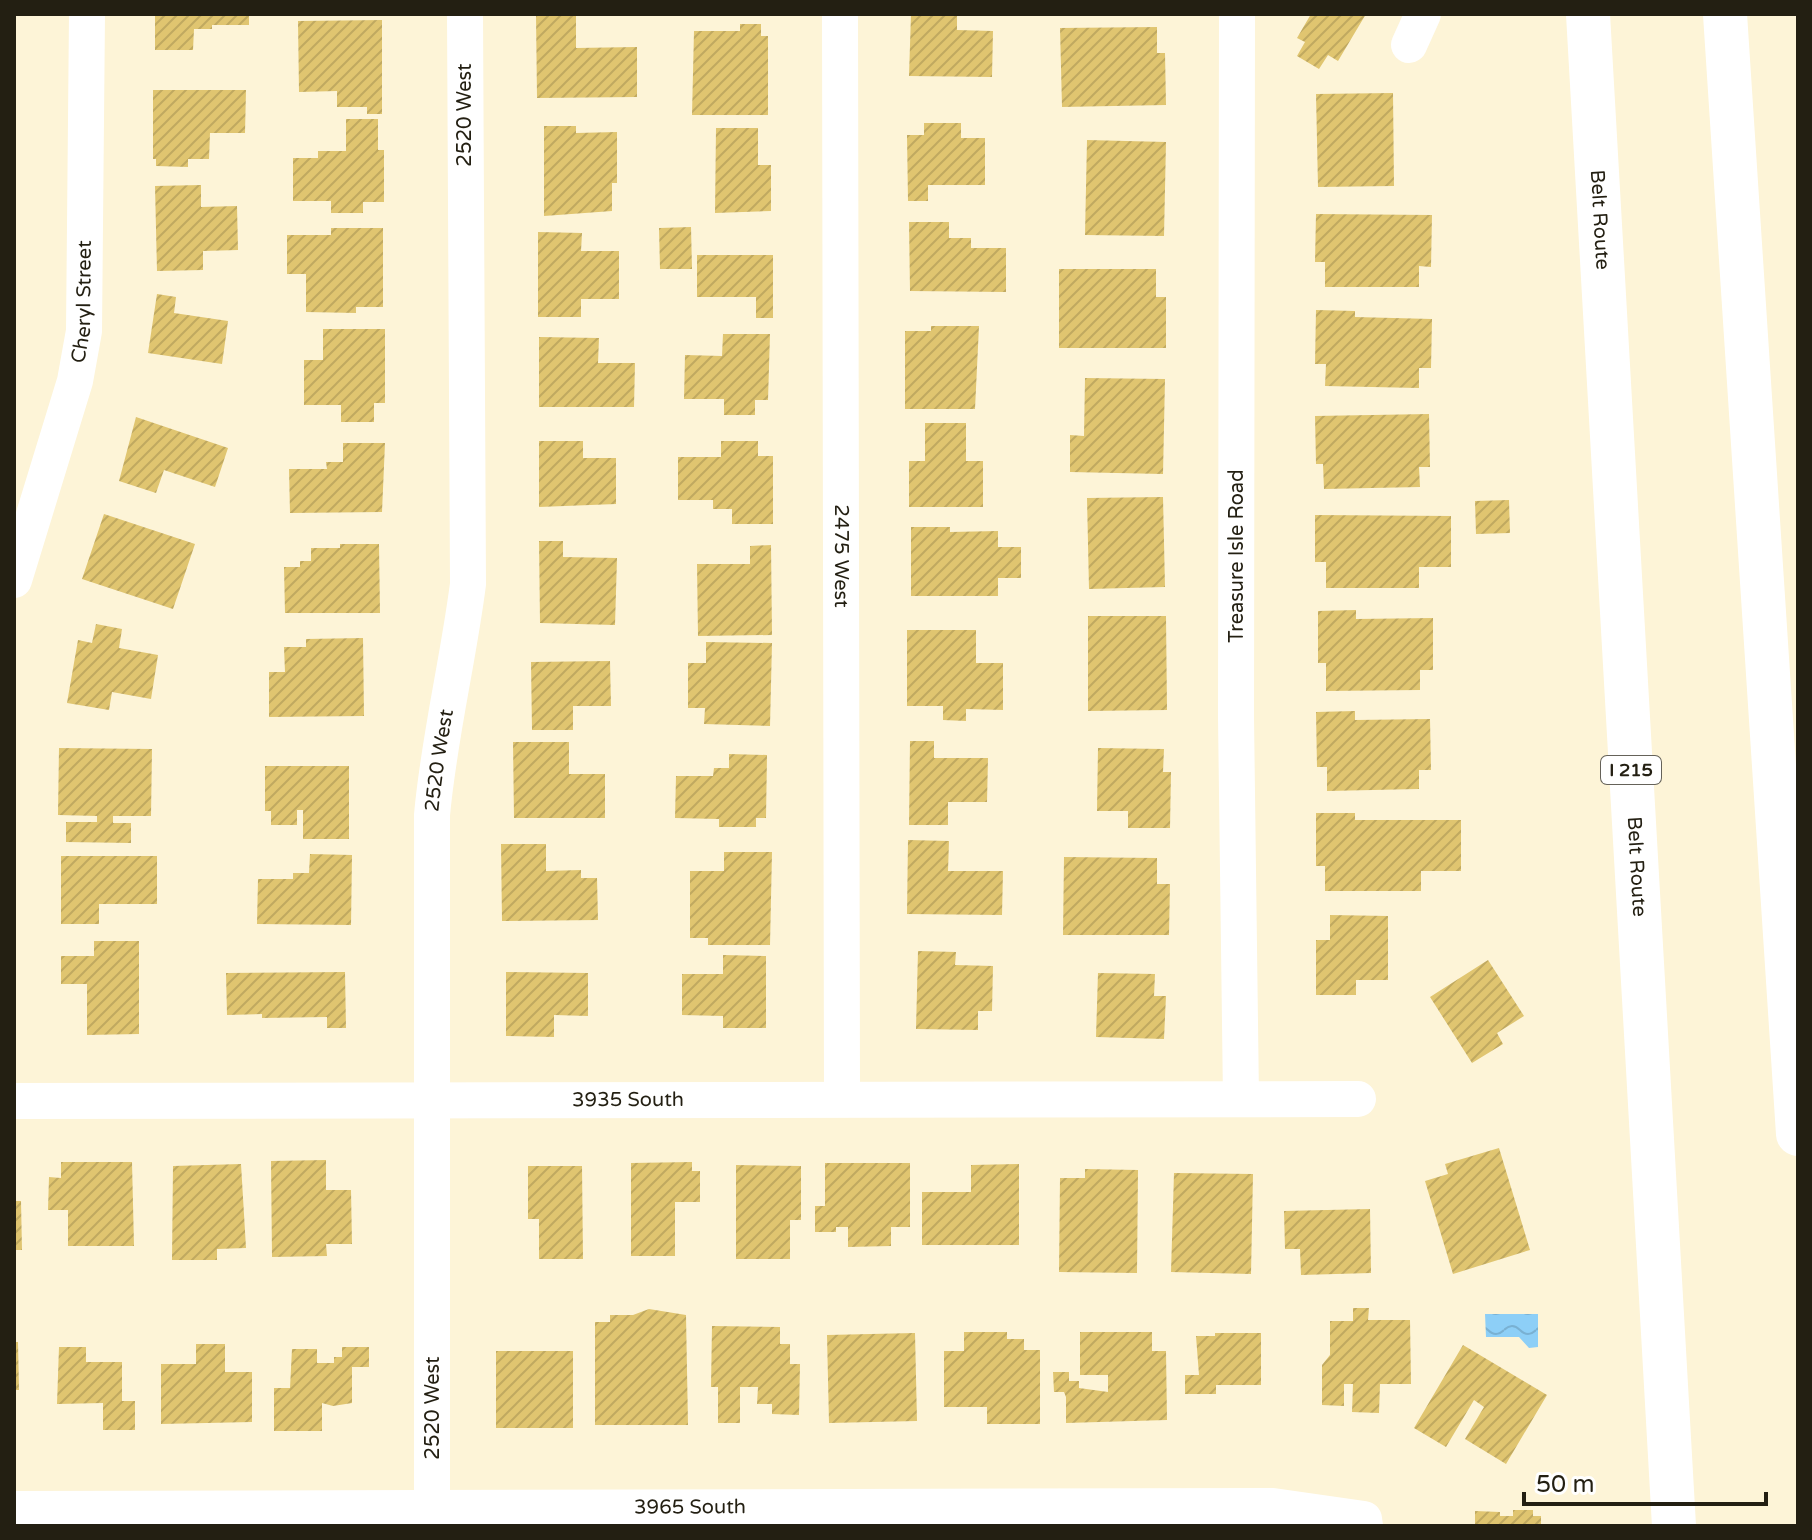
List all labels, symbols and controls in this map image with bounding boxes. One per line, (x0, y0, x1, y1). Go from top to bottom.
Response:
street label: 2520 West (453, 63, 477, 167)
street label: Belt Route (1585, 169, 1615, 270)
street label: Cheryl Street (66, 240, 97, 365)
street label: Treasure Isle Road (1225, 469, 1249, 643)
street label: 2475 West (829, 504, 853, 608)
street label: 2520 West (420, 707, 459, 813)
road number: I 215 (1601, 756, 1661, 784)
street label: Belt Route (1622, 816, 1651, 917)
street label: 3935 South (572, 1088, 684, 1112)
street label: 2520 West (421, 1356, 445, 1460)
scale bar (1524, 1456, 1766, 1506)
text: 50 m (1536, 1470, 1594, 1499)
street label: 3965 South (634, 1495, 746, 1520)

